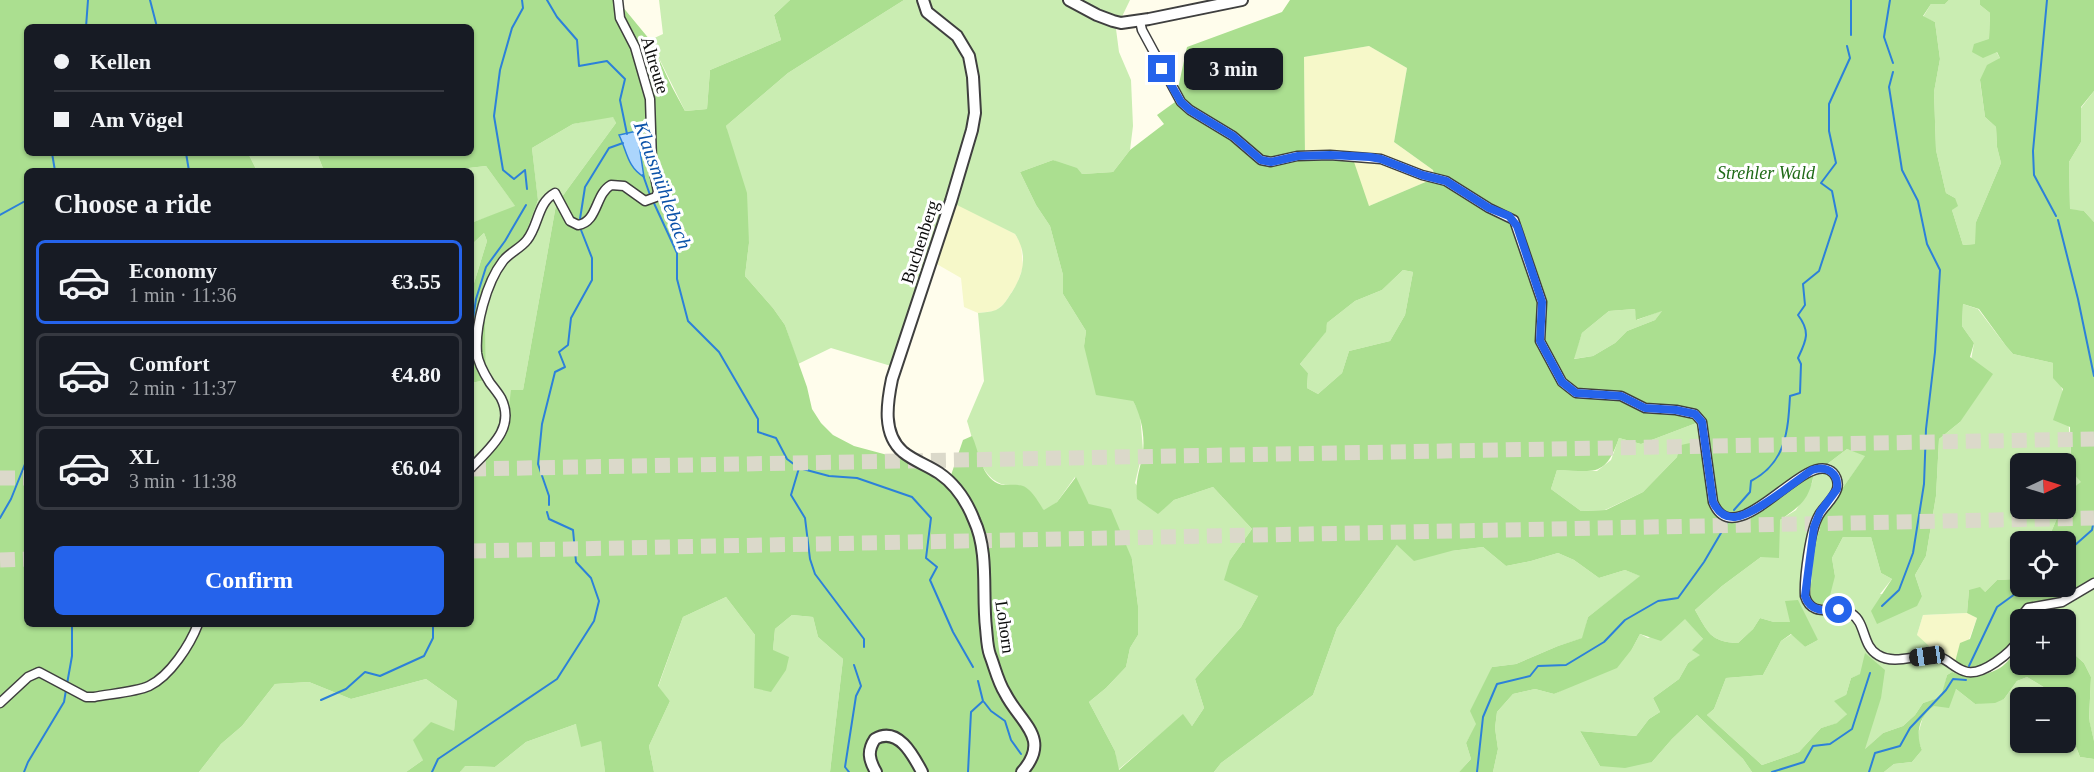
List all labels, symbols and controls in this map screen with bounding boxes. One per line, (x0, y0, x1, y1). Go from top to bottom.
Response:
street label: Altreute (637, 34, 673, 96)
callout: 3 min (1183, 48, 1282, 90)
text: Kellen (90, 49, 151, 74)
route end (1148, 55, 1175, 82)
text: 3 min (1209, 58, 1258, 80)
text: Am Vögel (90, 107, 183, 132)
water label: Klausmühlebach (629, 117, 696, 252)
park label: Strehler Wald (1717, 163, 1816, 183)
text: Choose a ride (54, 189, 212, 219)
street label: Buchenberg (897, 198, 943, 286)
icon: car (57, 255, 111, 309)
text: Economy (129, 258, 217, 283)
text: €3.55 (392, 269, 441, 294)
text: 1 min · 11:36 (129, 284, 237, 306)
icon: car (57, 348, 111, 402)
text: Comfort (129, 351, 210, 376)
text: €4.80 (392, 362, 441, 387)
text: 2 min · 11:37 (129, 377, 237, 399)
icon: car (57, 441, 111, 495)
text: XL (129, 444, 160, 469)
north arrow (2010, 453, 2076, 519)
map controls (2010, 453, 2076, 753)
text: €6.04 (392, 455, 441, 480)
text: 3 min · 11:38 (129, 470, 237, 492)
button: locate (2010, 531, 2076, 597)
button: Confirm (54, 546, 444, 615)
route start (1825, 596, 1852, 623)
street label: Lohorn (991, 599, 1019, 655)
button: + (2010, 609, 2076, 675)
car (1908, 645, 1946, 667)
button: − (2010, 687, 2076, 753)

